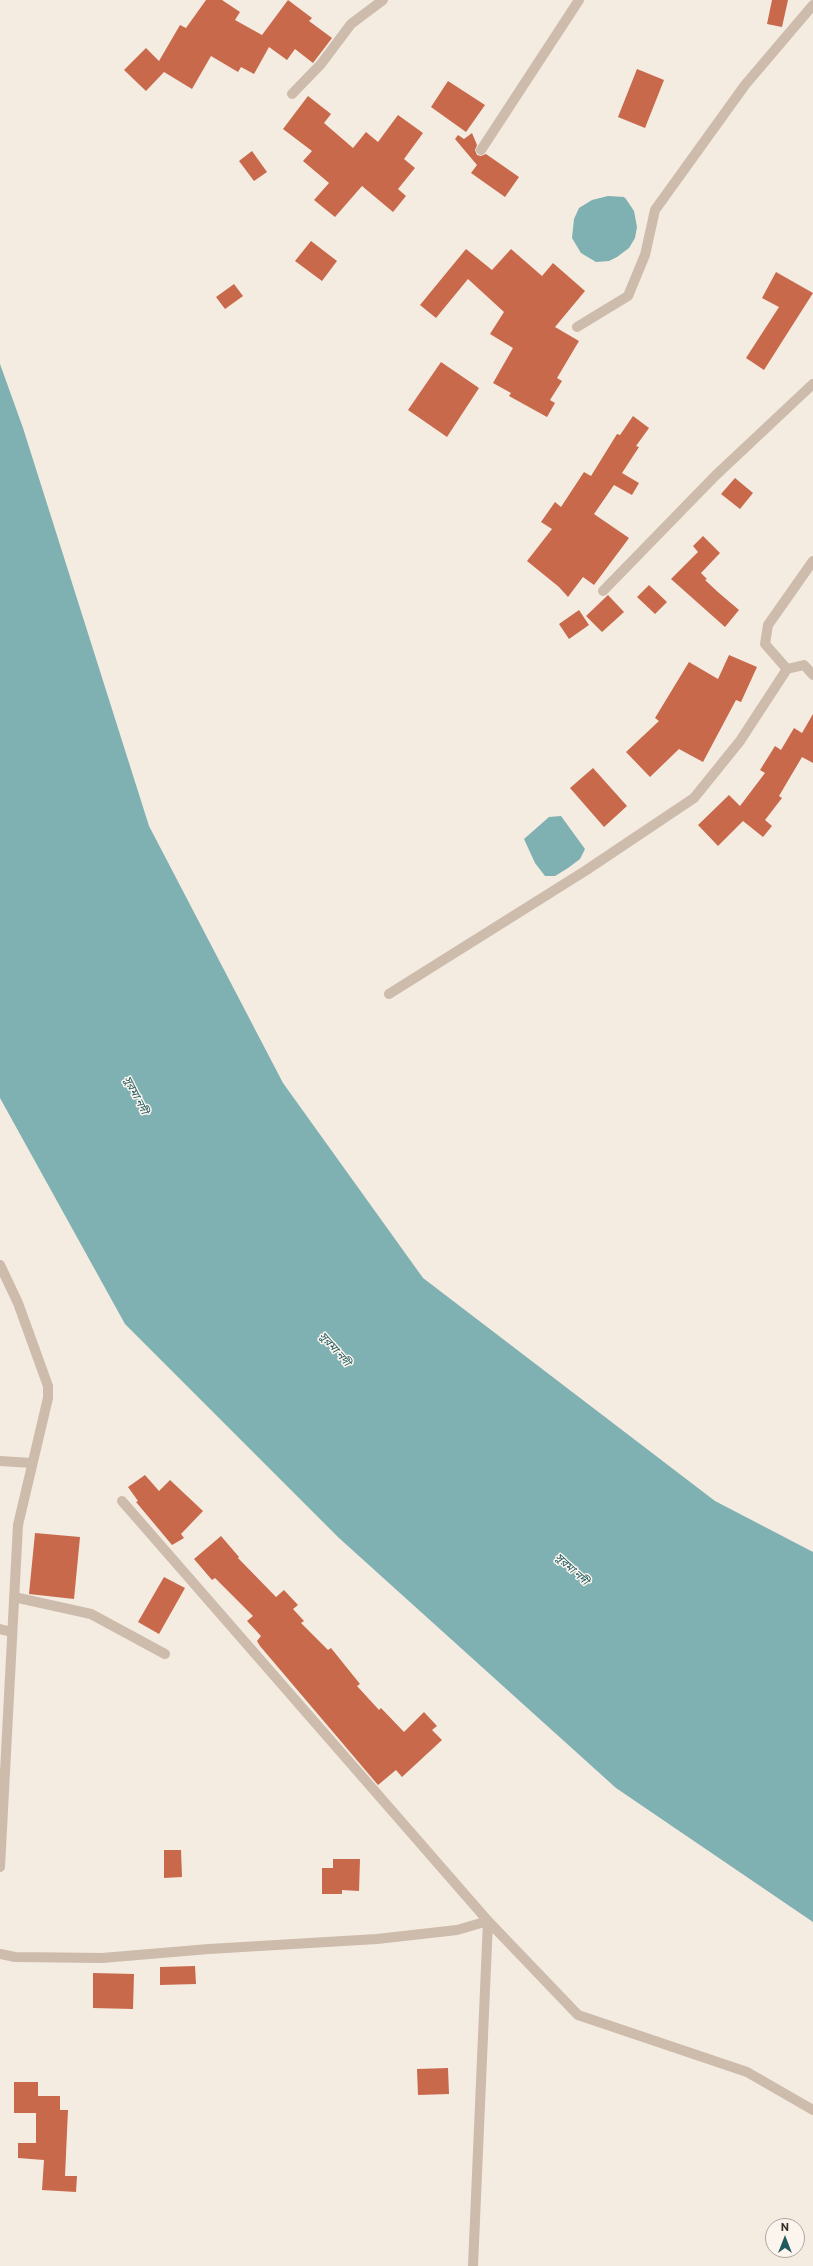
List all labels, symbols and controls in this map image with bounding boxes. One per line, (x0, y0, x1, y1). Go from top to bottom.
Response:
water label: সুরমা নদী (121, 1074, 151, 1116)
water label: সুরমা নদী (317, 1329, 353, 1369)
water label: সুরমা নদী (552, 1550, 592, 1588)
north arrow (765, 2218, 805, 2258)
text: N (781, 2220, 789, 2233)

